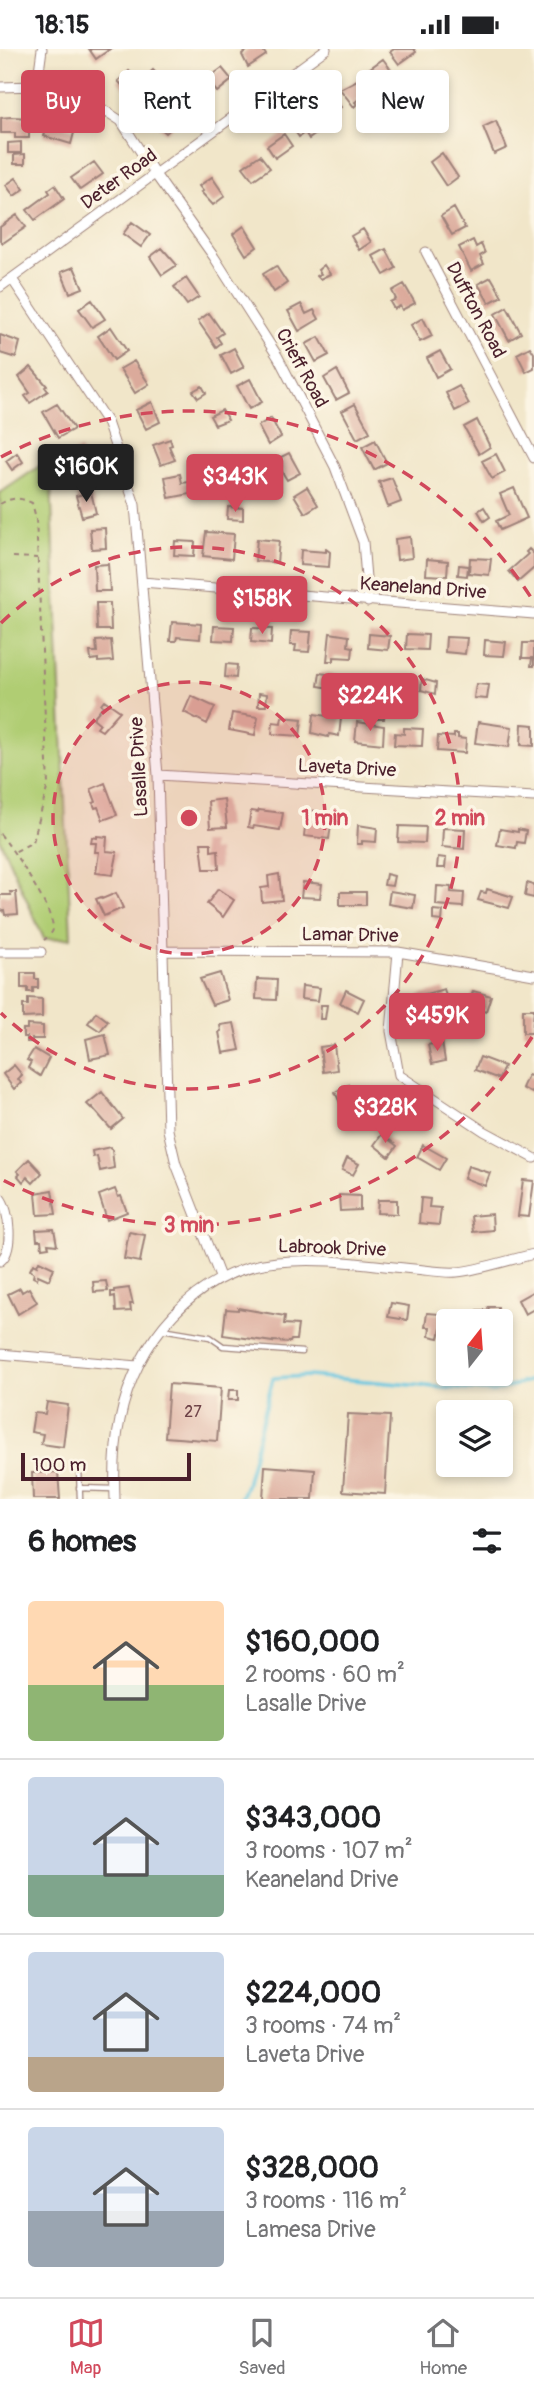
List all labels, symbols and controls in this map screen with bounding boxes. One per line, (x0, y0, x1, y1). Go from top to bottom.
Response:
text: 18:15 (35, 9, 89, 41)
chip: Buy (21, 70, 105, 133)
chip: Rent (119, 70, 215, 133)
chip: Filters (229, 70, 342, 133)
chip: New (356, 70, 449, 133)
street label: Deter Road (76, 143, 162, 215)
street label: Duffton Road (441, 258, 511, 362)
street label: Crieff Road (270, 324, 334, 412)
pin: $160K (37, 445, 135, 504)
text: $160K (54, 452, 118, 481)
pin: $343K (186, 455, 284, 514)
text: $343K (202, 462, 268, 491)
street label: Keaneland Drive (359, 572, 488, 604)
pin: $158K (213, 577, 311, 636)
text: $158K (232, 584, 292, 613)
pin: $224K (321, 673, 419, 733)
text: $224K (337, 681, 403, 710)
street label: Lasalle Drive (124, 716, 154, 818)
street label: Laveta Drive (297, 753, 398, 783)
text: 1 min (302, 805, 349, 832)
text: 2 min (435, 805, 485, 832)
centre of rings (177, 806, 201, 830)
street label: Lamar Drive (301, 922, 399, 948)
pin: $459K (388, 993, 486, 1053)
text: $459K (405, 1001, 469, 1030)
pin: $328K (336, 1085, 434, 1145)
text: $328K (353, 1093, 417, 1122)
text: 3 min (164, 1212, 214, 1239)
street label: Labrook Drive (277, 1234, 387, 1262)
north arrow (436, 1309, 513, 1386)
map controls (436, 1309, 513, 1477)
button: layers (436, 1400, 513, 1477)
house number: 27 (184, 1402, 202, 1422)
scale bar (21, 1450, 191, 1482)
text: 100 m (32, 1453, 86, 1477)
icon: filters (468, 1522, 506, 1560)
text: 6 homes (28, 1523, 136, 1560)
text: $160,000 (245, 1623, 380, 1660)
icon: home (84, 1629, 168, 1713)
text: 2 rooms · 60 m² (245, 1660, 405, 1689)
text: Lasalle Drive (245, 1689, 366, 1718)
text: $343,000 (245, 1799, 381, 1836)
icon: home (84, 1805, 168, 1889)
text: 3 rooms · 107 m² (245, 1836, 413, 1865)
text: Keaneland Drive (245, 1865, 398, 1894)
text: $224,000 (245, 1974, 381, 2011)
icon: home (84, 1980, 168, 2064)
text: 3 rooms · 74 m² (245, 2011, 401, 2040)
text: Laveta Drive (245, 2040, 364, 2069)
text: $328,000 (245, 2149, 379, 2186)
icon: home (84, 2155, 168, 2239)
text: 3 rooms · 116 m² (245, 2186, 407, 2215)
text: Lamesa Drive (245, 2215, 376, 2244)
tab: Map (67, 2314, 105, 2380)
tab: Saved (238, 2314, 286, 2380)
tab: Home (419, 2314, 467, 2380)

